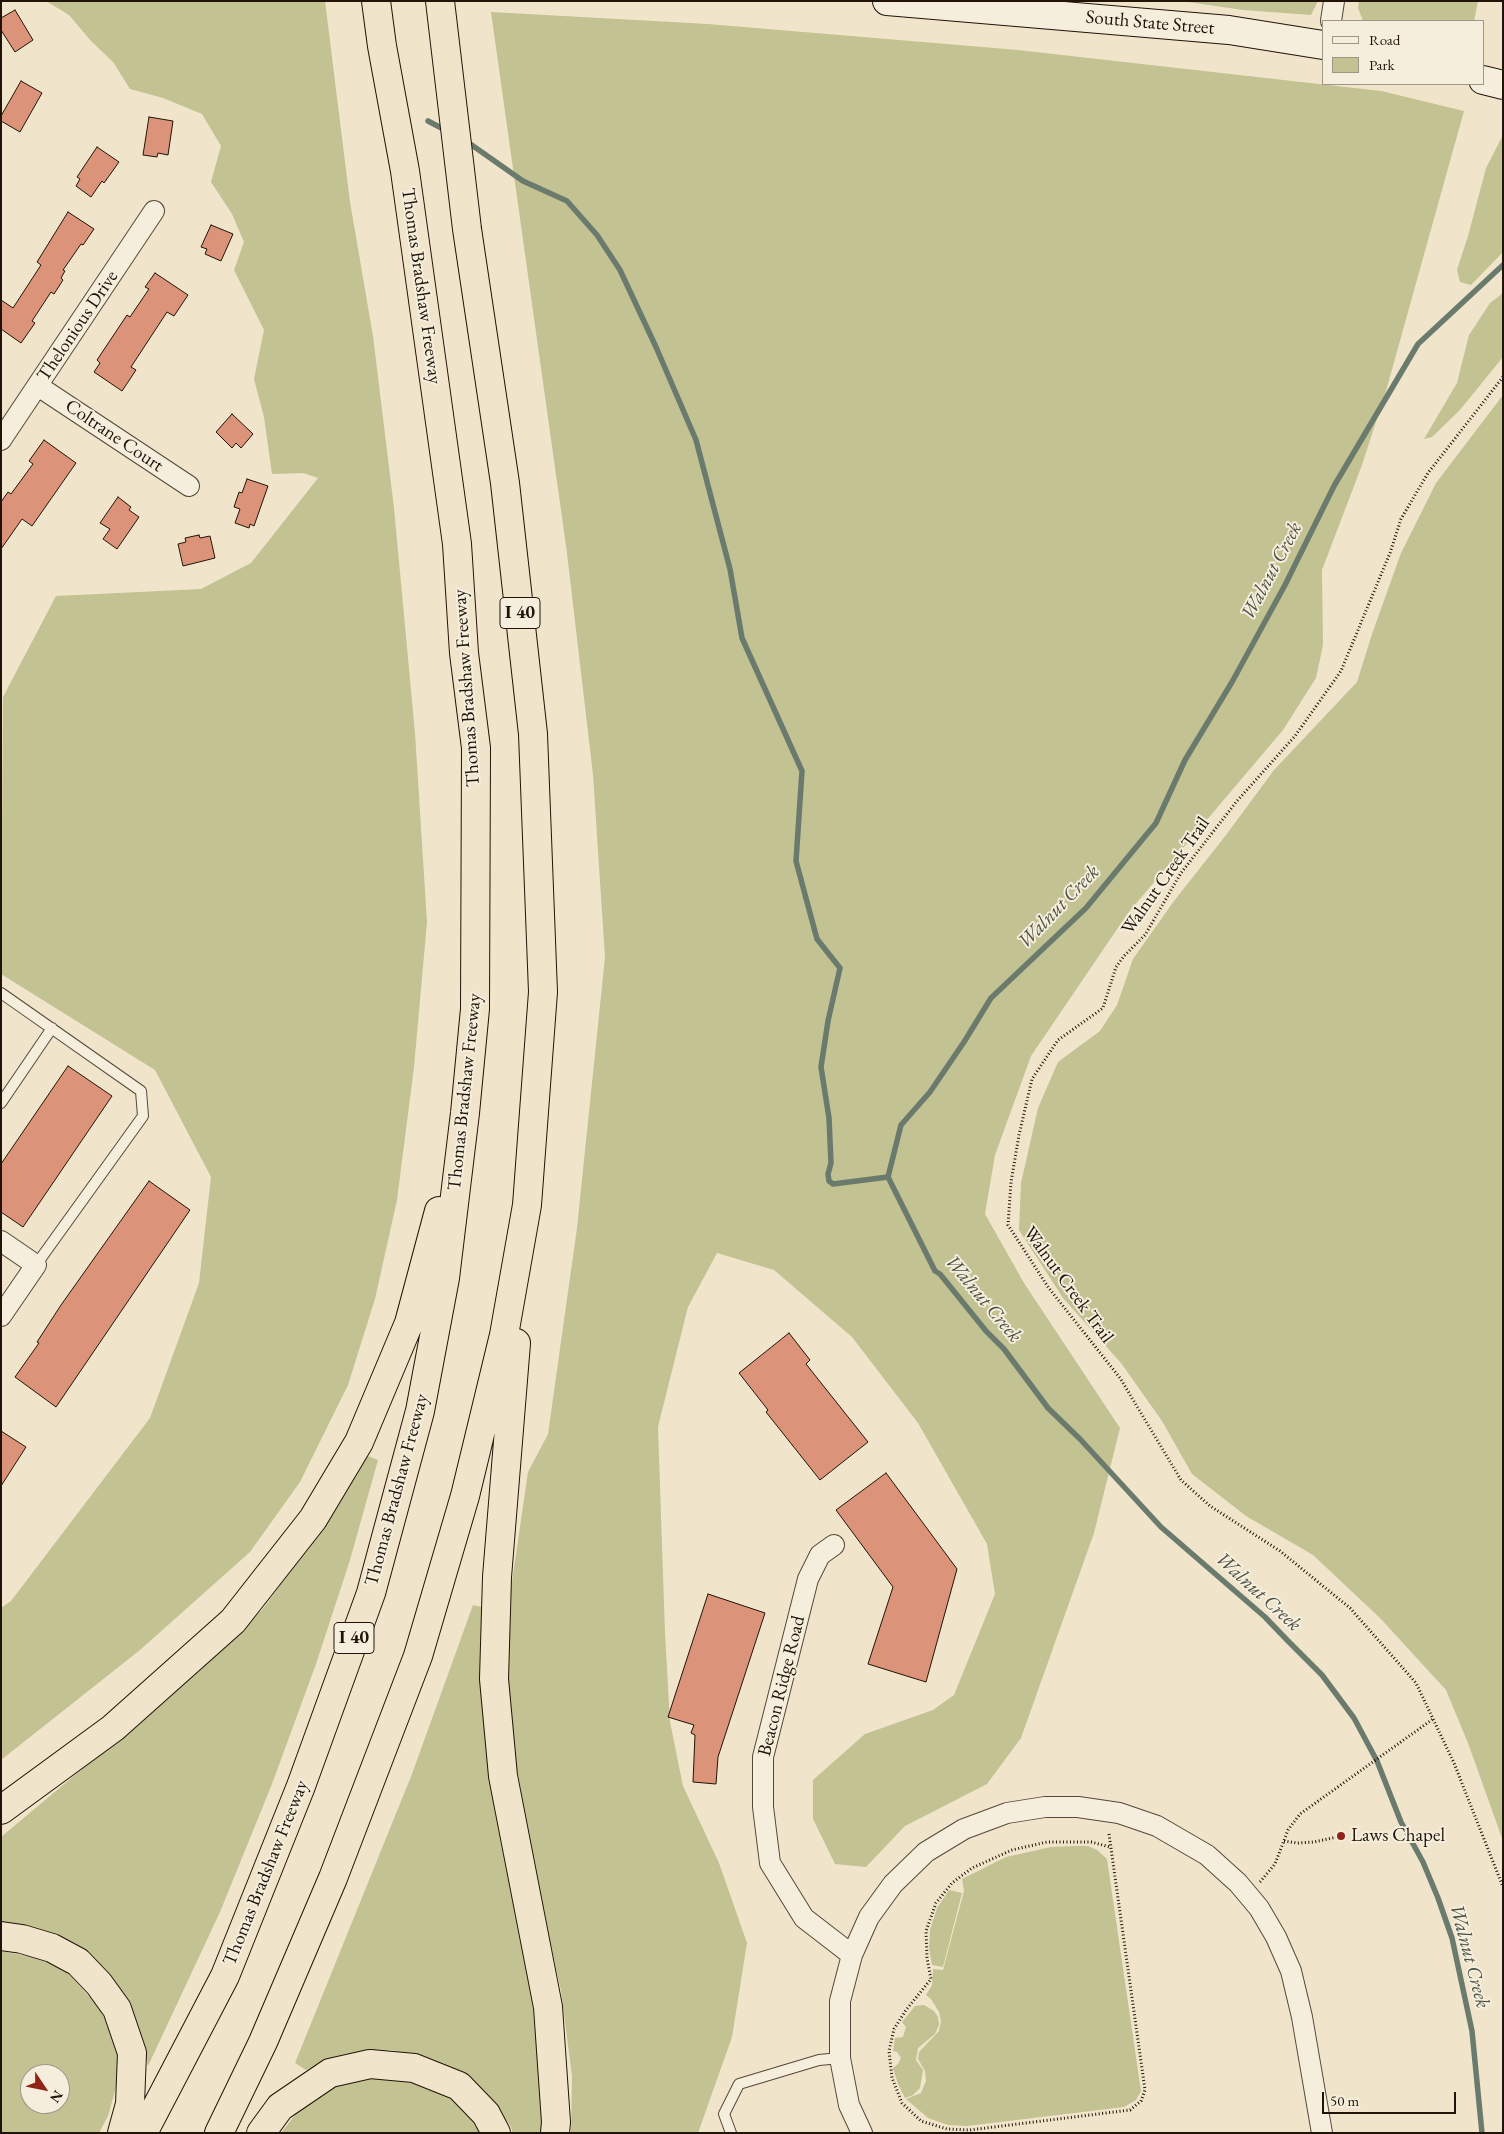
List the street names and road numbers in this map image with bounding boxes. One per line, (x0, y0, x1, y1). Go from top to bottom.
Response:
street label: South State Street (1085, 6, 1215, 40)
street label: Thomas Bradshaw Freeway (396, 186, 446, 386)
street label: Thelonious Drive (33, 266, 123, 386)
street label: Coltrane Court (61, 395, 167, 477)
street label: Thomas Bradshaw Freeway (449, 588, 485, 788)
road number: I 40 (500, 598, 540, 628)
street label: Walnut Creek Trail (1117, 813, 1215, 939)
street label: Thomas Bradshaw Freeway (443, 992, 487, 1192)
street label: Walnut Creek Trail (1018, 1222, 1118, 1348)
street label: Thomas Bradshaw Freeway (360, 1391, 434, 1589)
street label: Beacon Ridge Road (754, 1613, 810, 1759)
road number: I 40 (334, 1622, 374, 1654)
street label: Thomas Bradshaw Freeway (218, 1777, 314, 1969)

